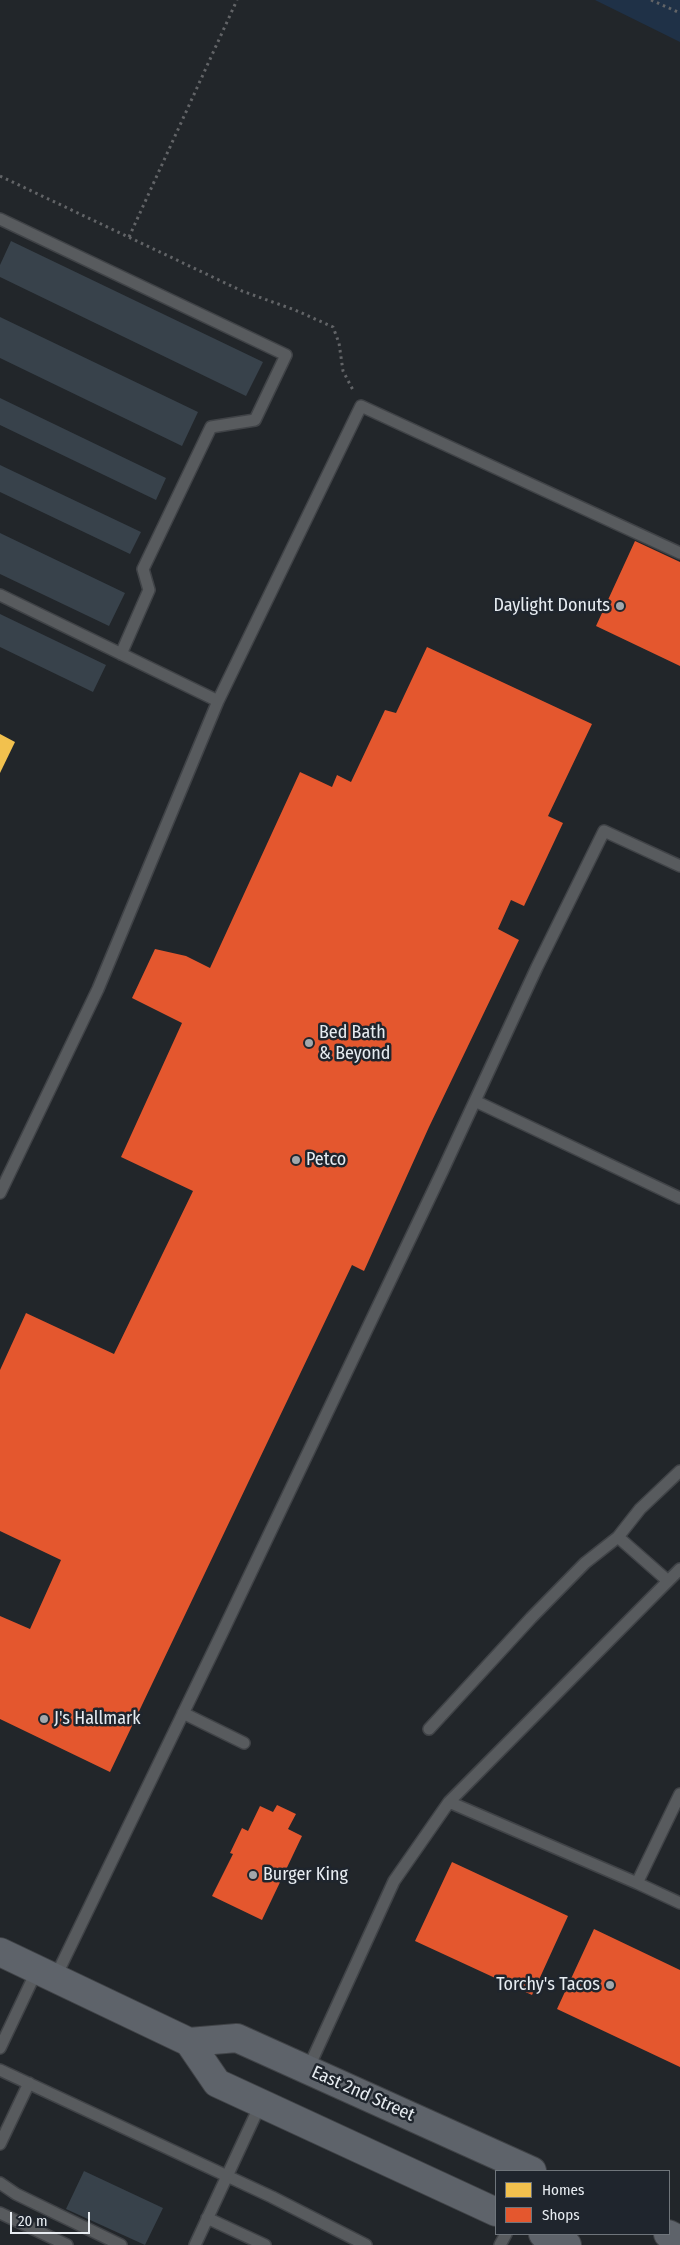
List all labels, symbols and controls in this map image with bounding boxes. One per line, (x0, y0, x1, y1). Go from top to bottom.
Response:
place label: Daylight Donuts (493, 595, 610, 617)
marker: Daylight Donuts (614, 600, 626, 612)
place label: Bed Bath & Beyond (319, 1022, 390, 1064)
marker: Bed Bath & Beyond (303, 1037, 315, 1049)
place label: Petco (306, 1149, 346, 1171)
marker: Petco (290, 1154, 302, 1166)
place label: J's Hallmark (54, 1708, 141, 1730)
marker: J's Hallmark (38, 1713, 50, 1725)
place label: Burger King (263, 1864, 348, 1886)
marker: Burger King (247, 1869, 259, 1881)
place label: Torchy's Tacos (496, 1974, 600, 1996)
marker: Torchy's Tacos (604, 1979, 616, 1991)
street label: East 2nd Street (308, 2062, 418, 2126)
legend (495, 2170, 670, 2235)
text: Homes (542, 2181, 584, 2199)
scale bar (12, 2202, 92, 2234)
text: Shops (542, 2206, 580, 2224)
text: 20 m (18, 2212, 48, 2230)

